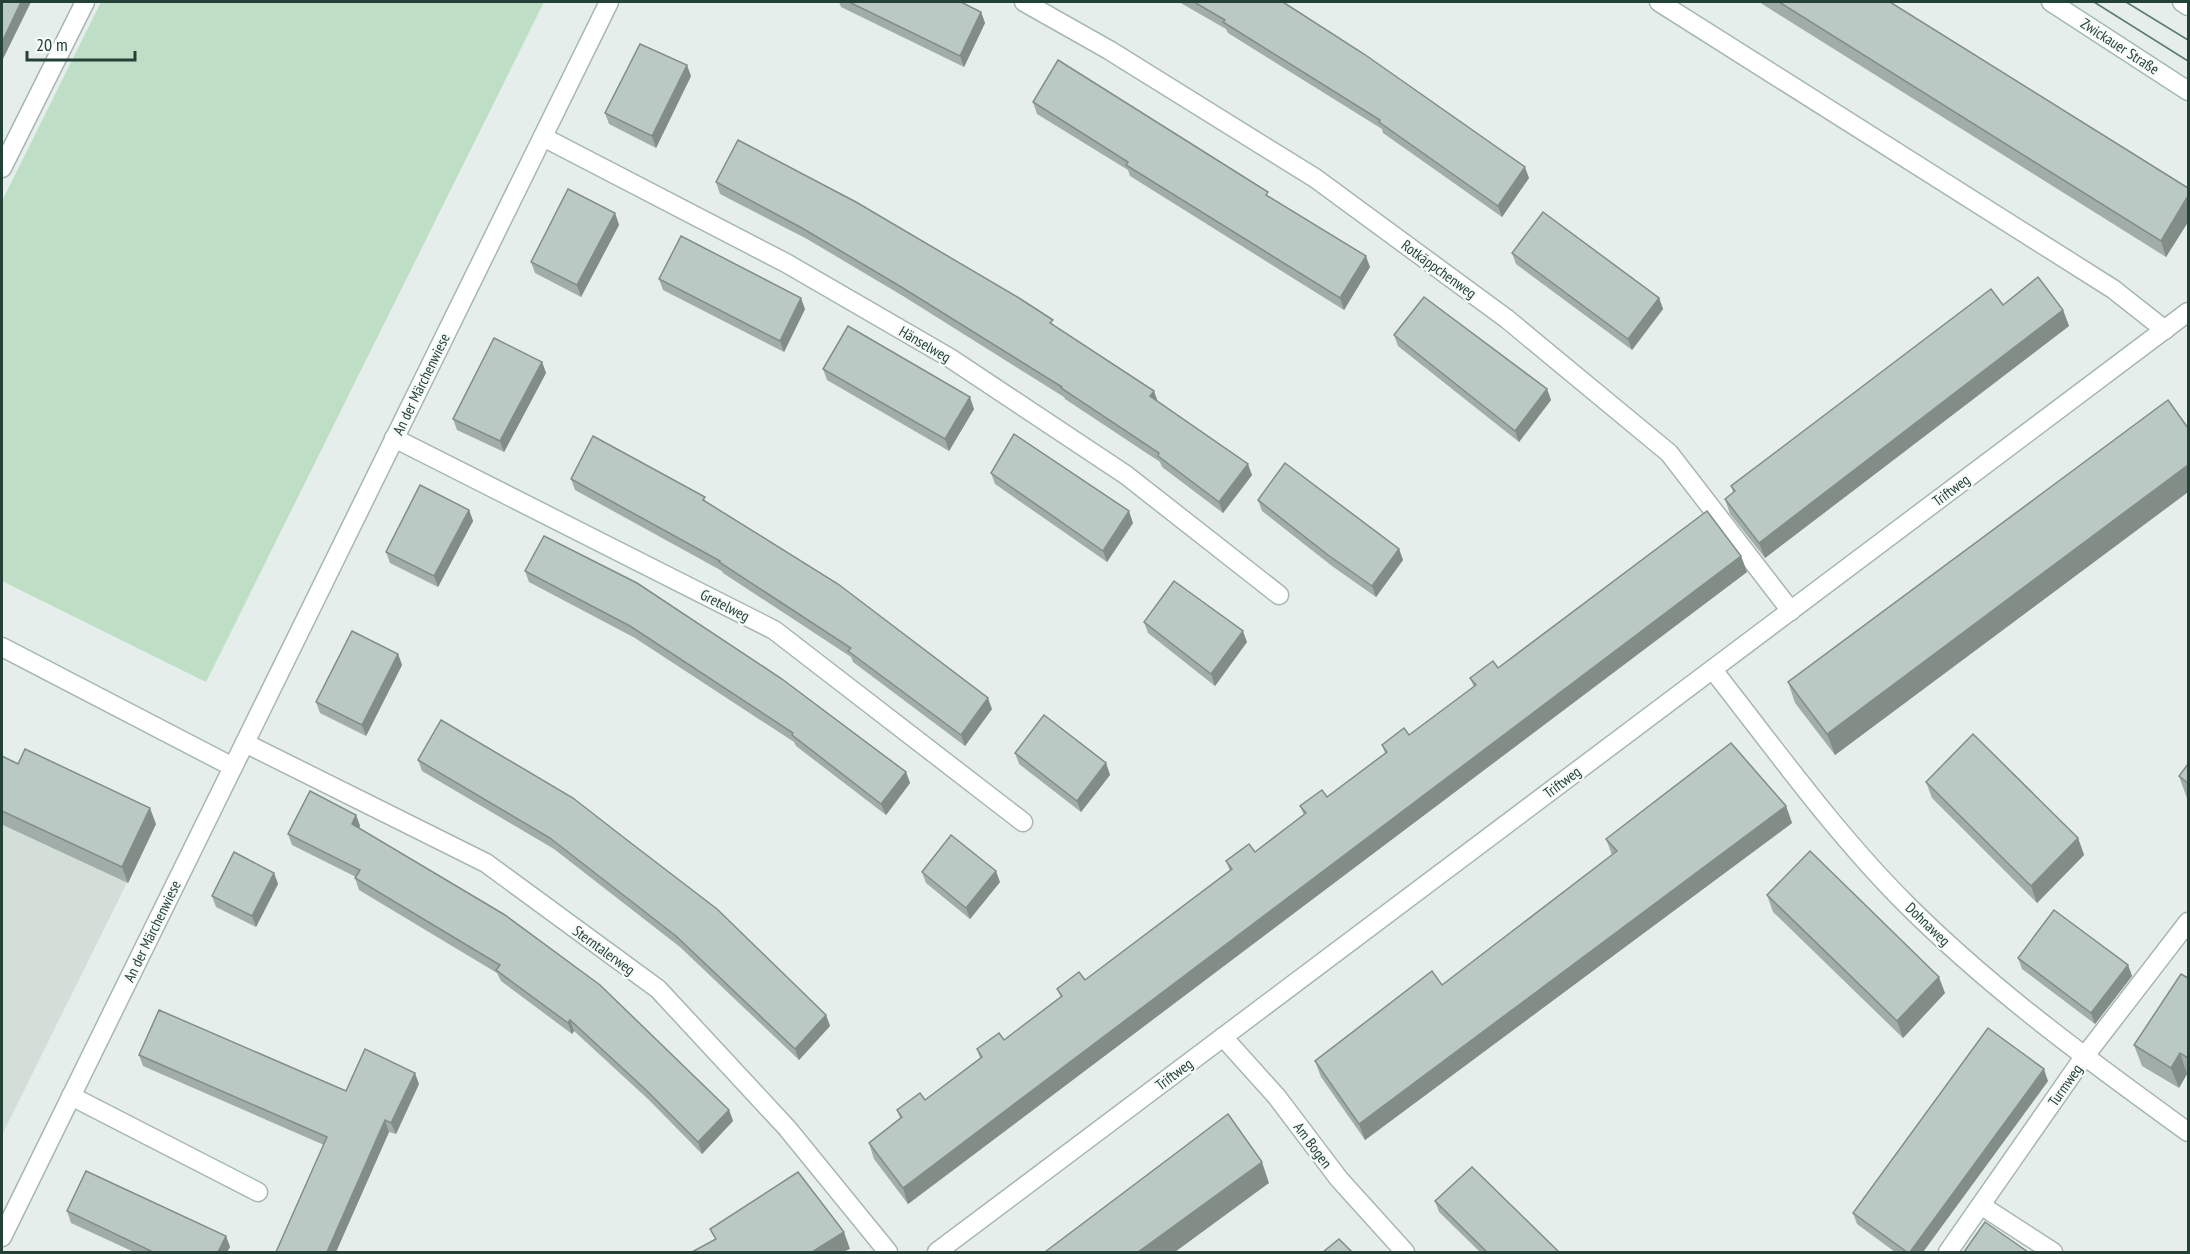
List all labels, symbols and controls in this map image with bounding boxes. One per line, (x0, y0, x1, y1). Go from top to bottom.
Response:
street label: Zwickauer Straße (2077, 14, 2163, 78)
scale bar (27, 24, 135, 62)
text: 20 m (36, 33, 68, 56)
street label: Rotkäppchenweg (1398, 235, 1480, 303)
street label: Hänselweg (896, 322, 954, 366)
street label: An der Märchenwiese (388, 330, 454, 438)
street label: Triftweg (1929, 470, 1973, 510)
street label: Gretelweg (697, 585, 753, 625)
street label: Triftweg (1540, 762, 1584, 802)
street label: An der Märchenwiese (119, 877, 185, 985)
street label: Dohnaweg (1902, 898, 1954, 950)
street label: Sterntalerweg (569, 921, 639, 979)
street label: Triftweg (1152, 1054, 1196, 1094)
street label: Turmweg (2044, 1060, 2086, 1110)
street label: Am Bogen (1290, 1118, 1336, 1172)

